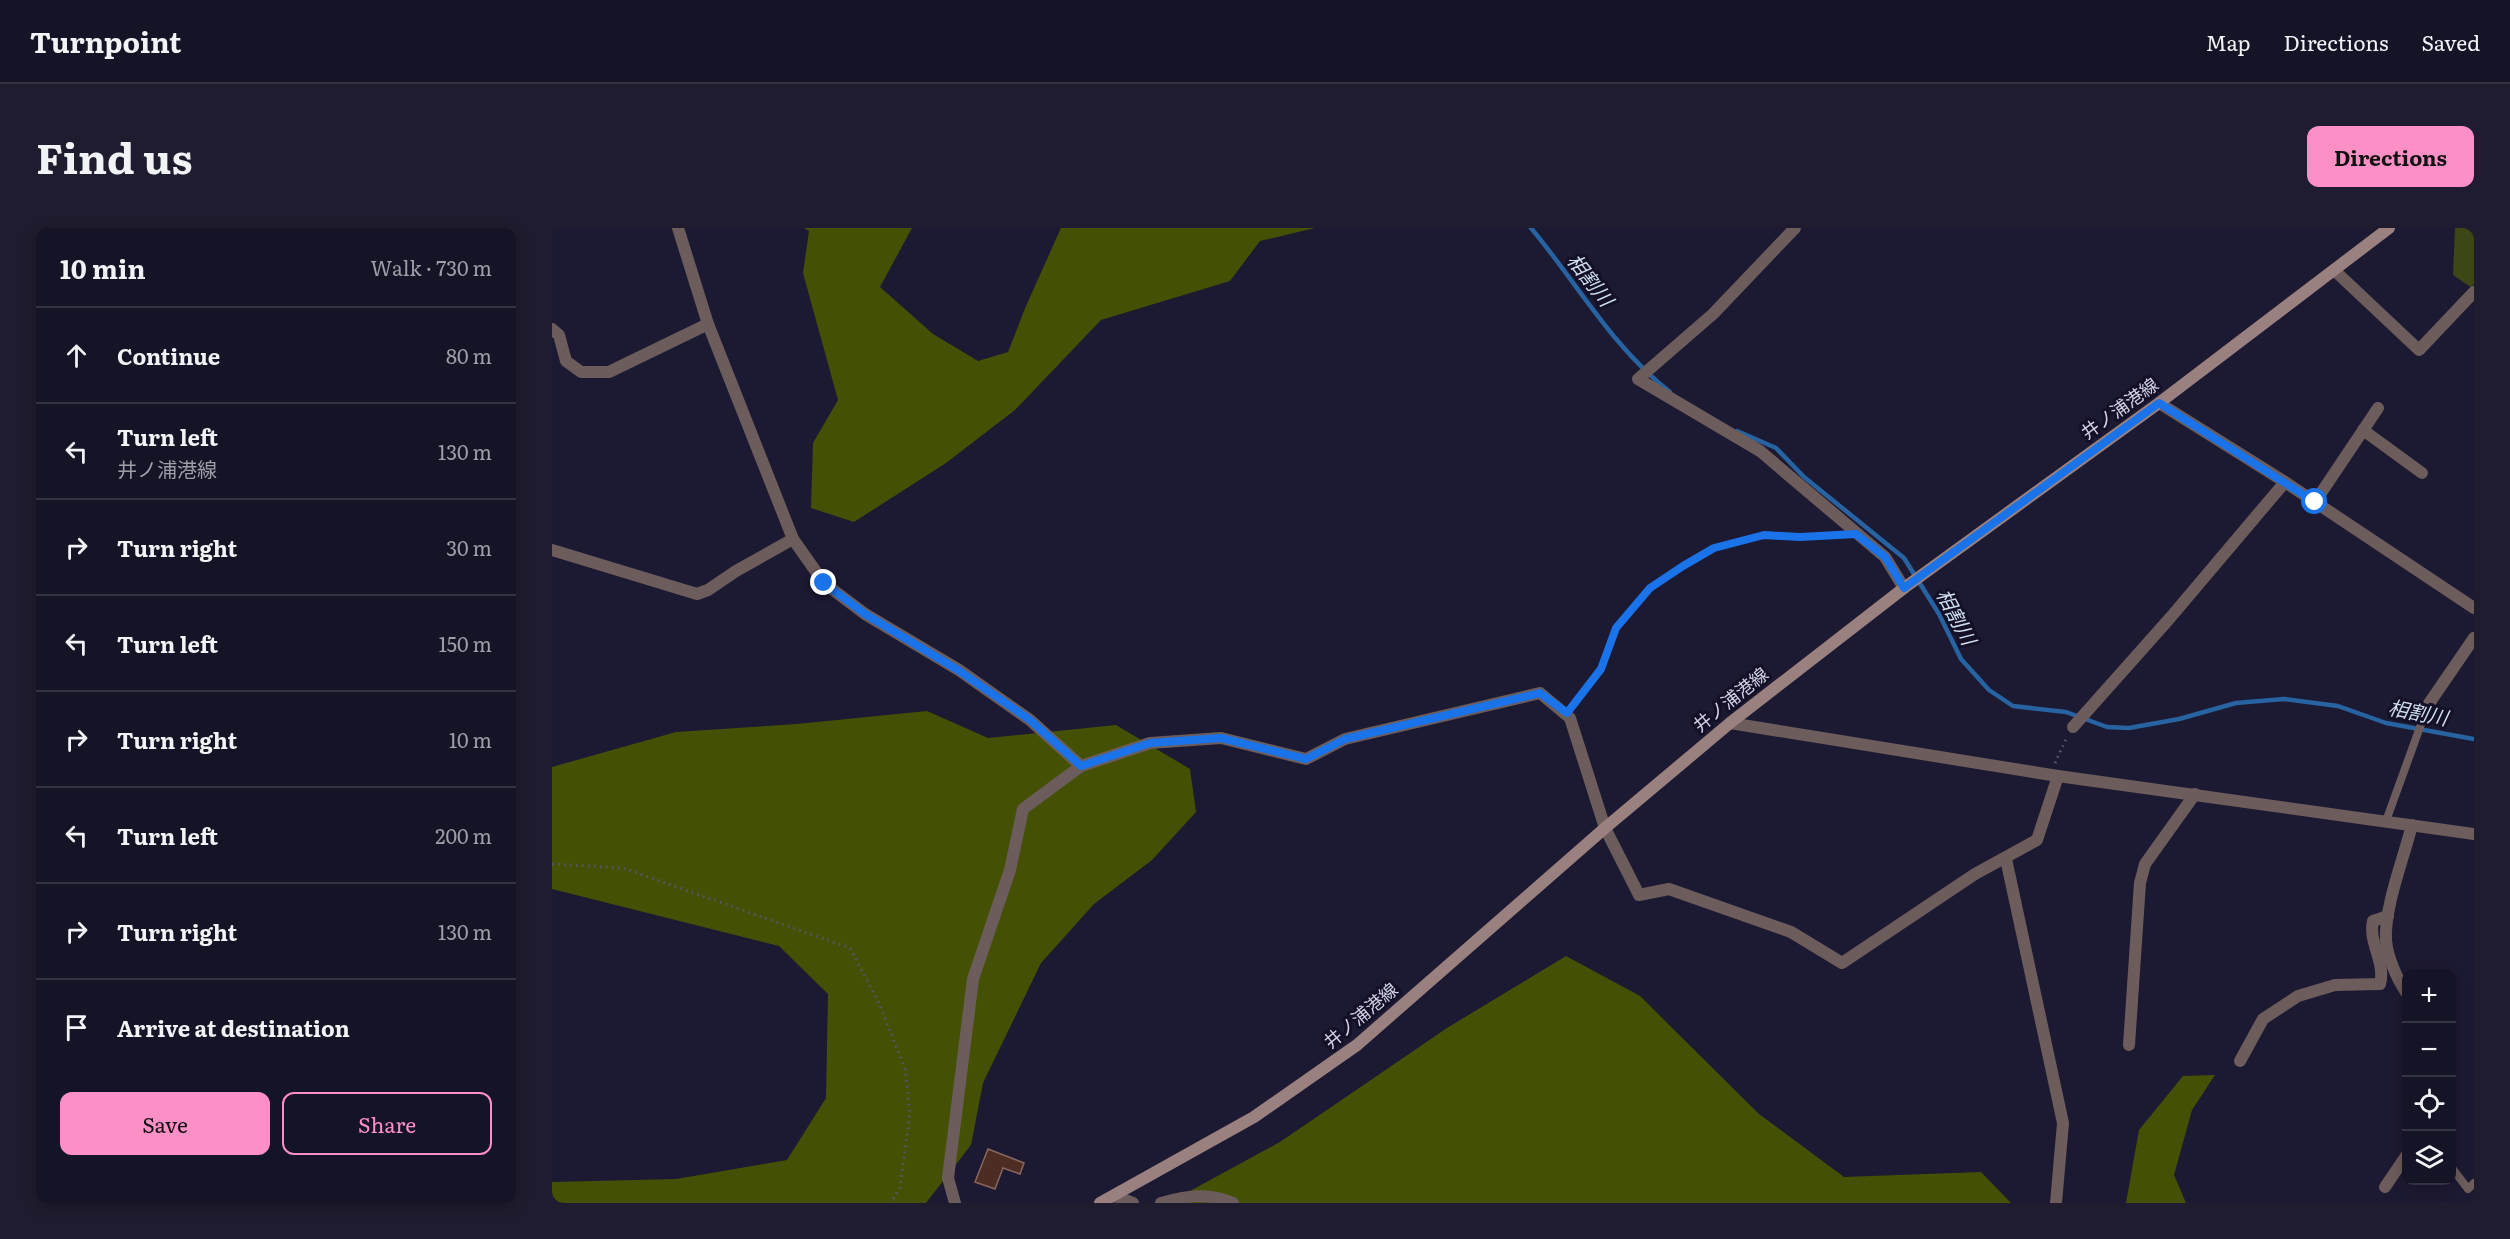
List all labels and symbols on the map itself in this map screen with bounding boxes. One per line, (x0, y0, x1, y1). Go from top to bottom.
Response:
water label: 相割川 (1561, 246, 1623, 313)
street label: 井ノ浦港線 (2075, 370, 2163, 445)
route start (2301, 488, 2327, 514)
route end (810, 569, 836, 595)
water label: 相割川 (1930, 583, 1986, 651)
street label: 井ノ浦港線 (1687, 660, 1774, 738)
water label: 相割川 (2386, 691, 2453, 732)
street label: 井ノ浦港線 (1317, 976, 1403, 1054)

